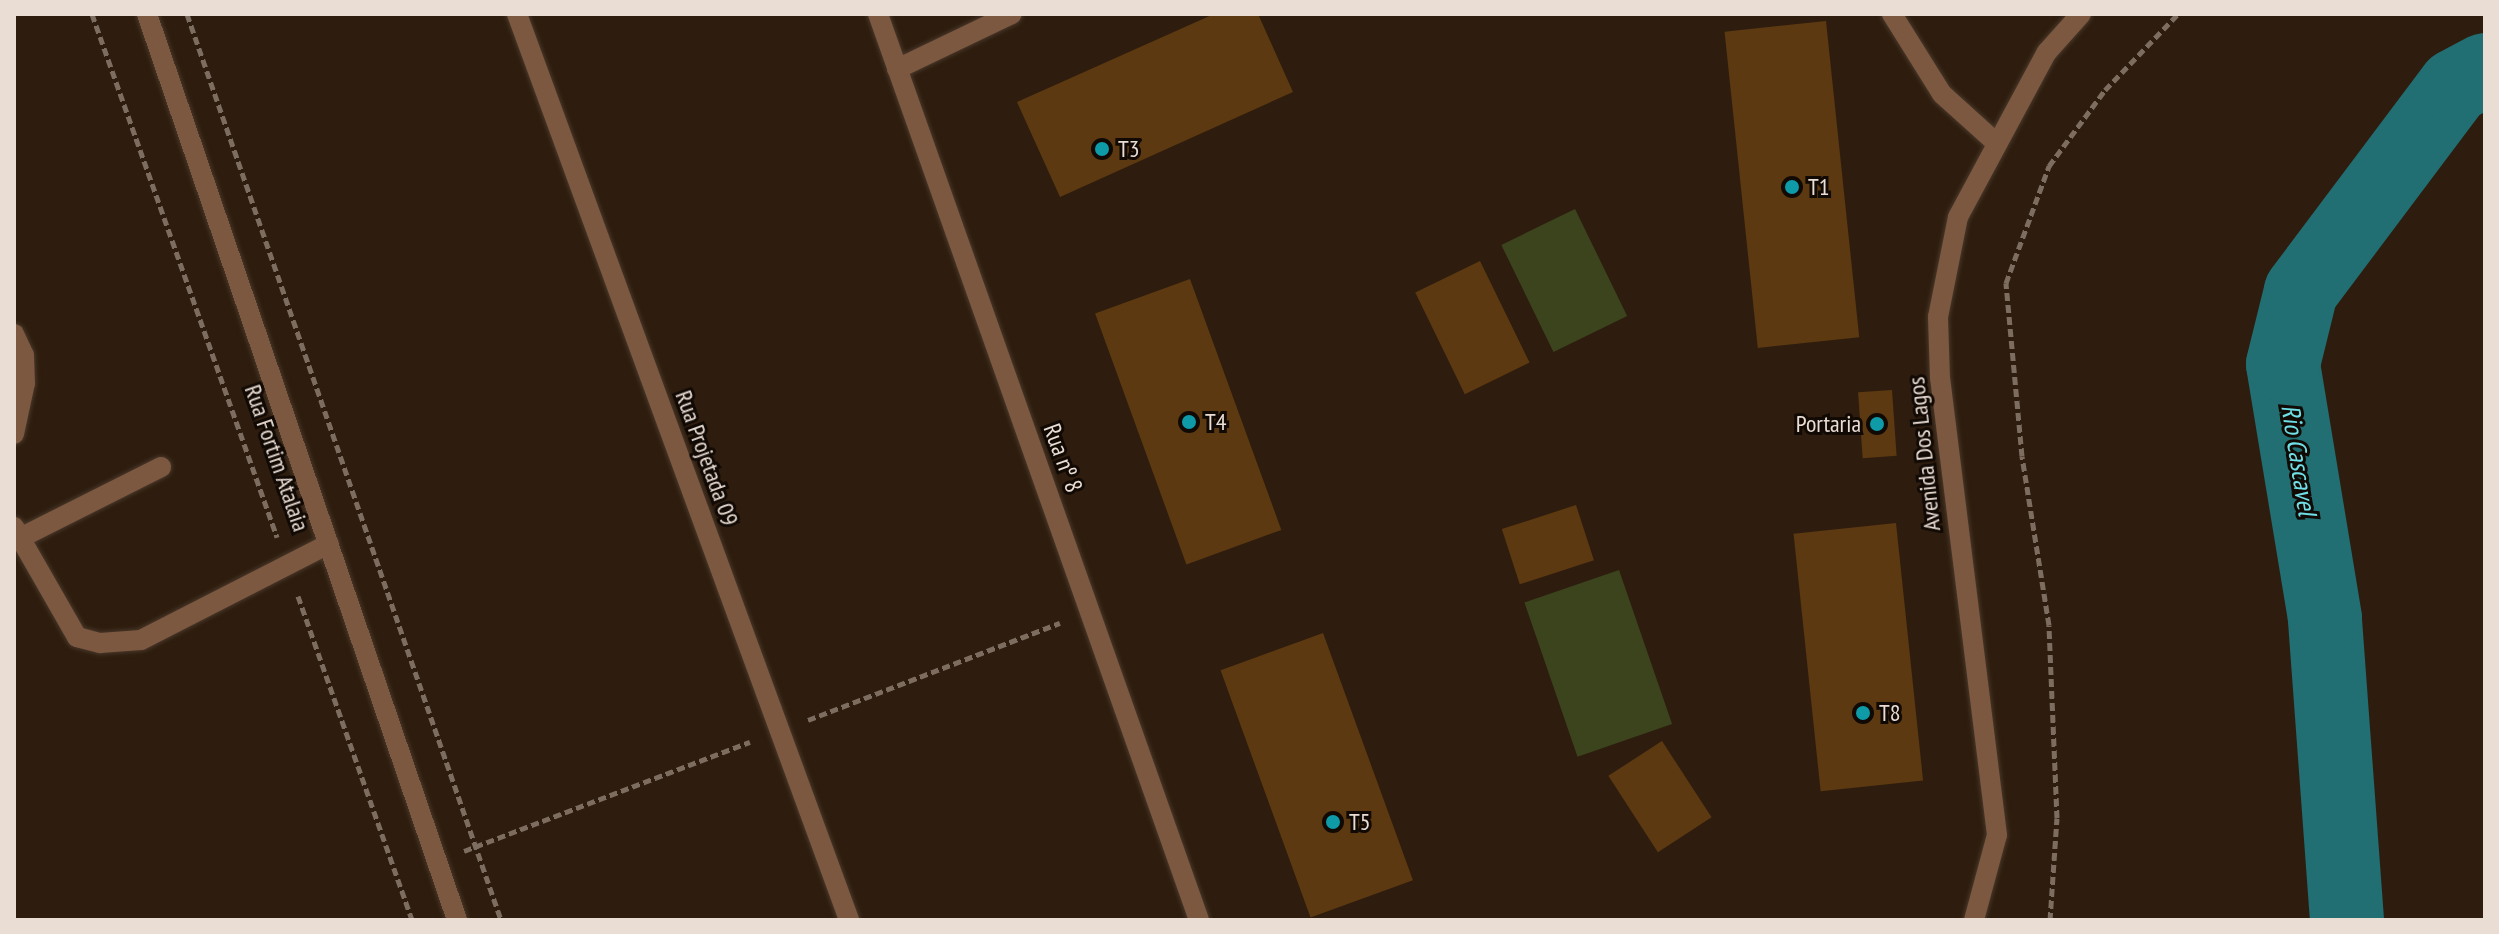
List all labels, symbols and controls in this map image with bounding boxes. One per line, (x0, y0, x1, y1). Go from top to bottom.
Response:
place label: T3 (1118, 135, 1140, 163)
marker: T3 (1093, 140, 1111, 158)
place label: T1 (1808, 173, 1830, 201)
marker: T1 (1783, 178, 1801, 196)
street label: Avenida Dos Lagos (1902, 375, 1946, 533)
street label: Rua Fortim Atalaia (238, 381, 316, 535)
street label: Rua Projetada 09 (669, 386, 745, 530)
water label: Rio Cascavel (2275, 402, 2323, 518)
place label: T4 (1205, 408, 1227, 436)
place label: Portaria (1796, 410, 1861, 438)
marker: T4 (1180, 413, 1198, 431)
marker: Portaria (1868, 415, 1886, 433)
street label: Rua nº 8 (1037, 420, 1089, 496)
place label: T8 (1879, 699, 1901, 727)
marker: T8 (1854, 704, 1872, 722)
place label: T5 (1349, 808, 1371, 836)
marker: T5 (1324, 813, 1342, 831)

